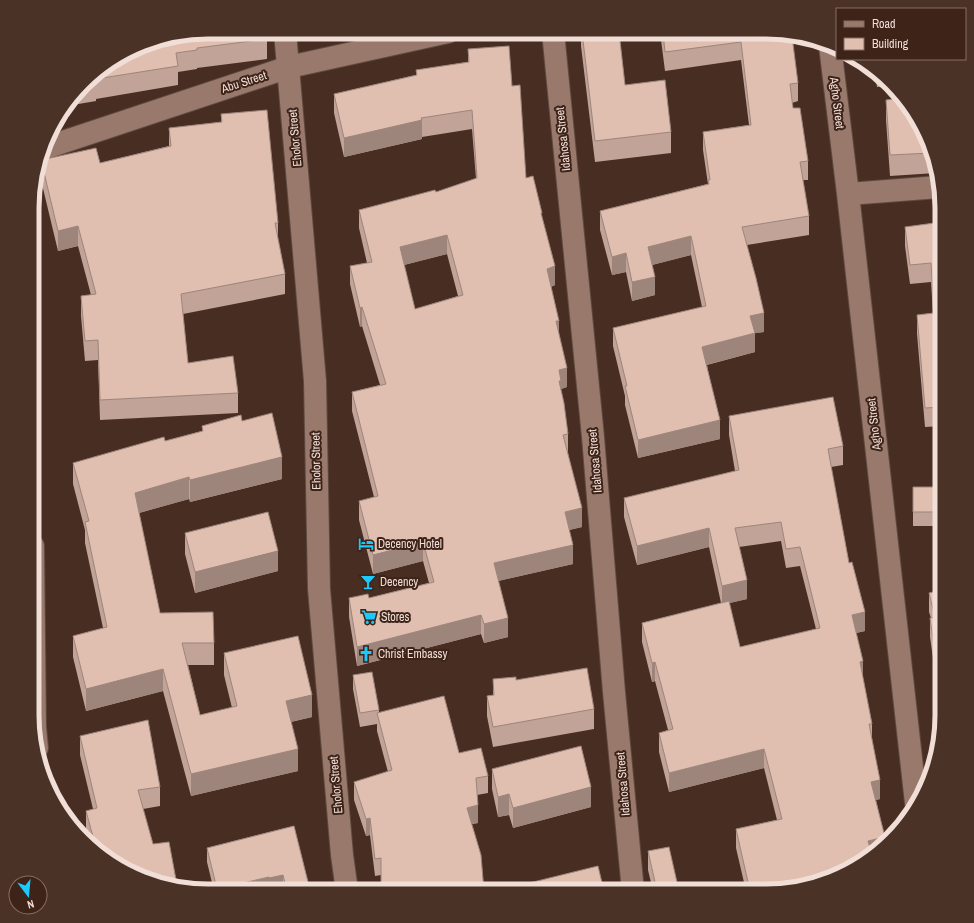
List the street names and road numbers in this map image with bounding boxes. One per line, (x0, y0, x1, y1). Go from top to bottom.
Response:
street label: Abu Street (218, 67, 269, 97)
street label: Agho Street (826, 75, 848, 130)
street label: Idahosa Street (552, 106, 574, 172)
street label: Eholor Street (285, 108, 305, 167)
street label: Agho Street (863, 397, 885, 452)
street label: Idahosa Street (584, 428, 606, 494)
street label: Eholor Street (307, 432, 324, 490)
street label: Idahosa Street (612, 751, 634, 817)
street label: Eholor Street (326, 755, 346, 814)

